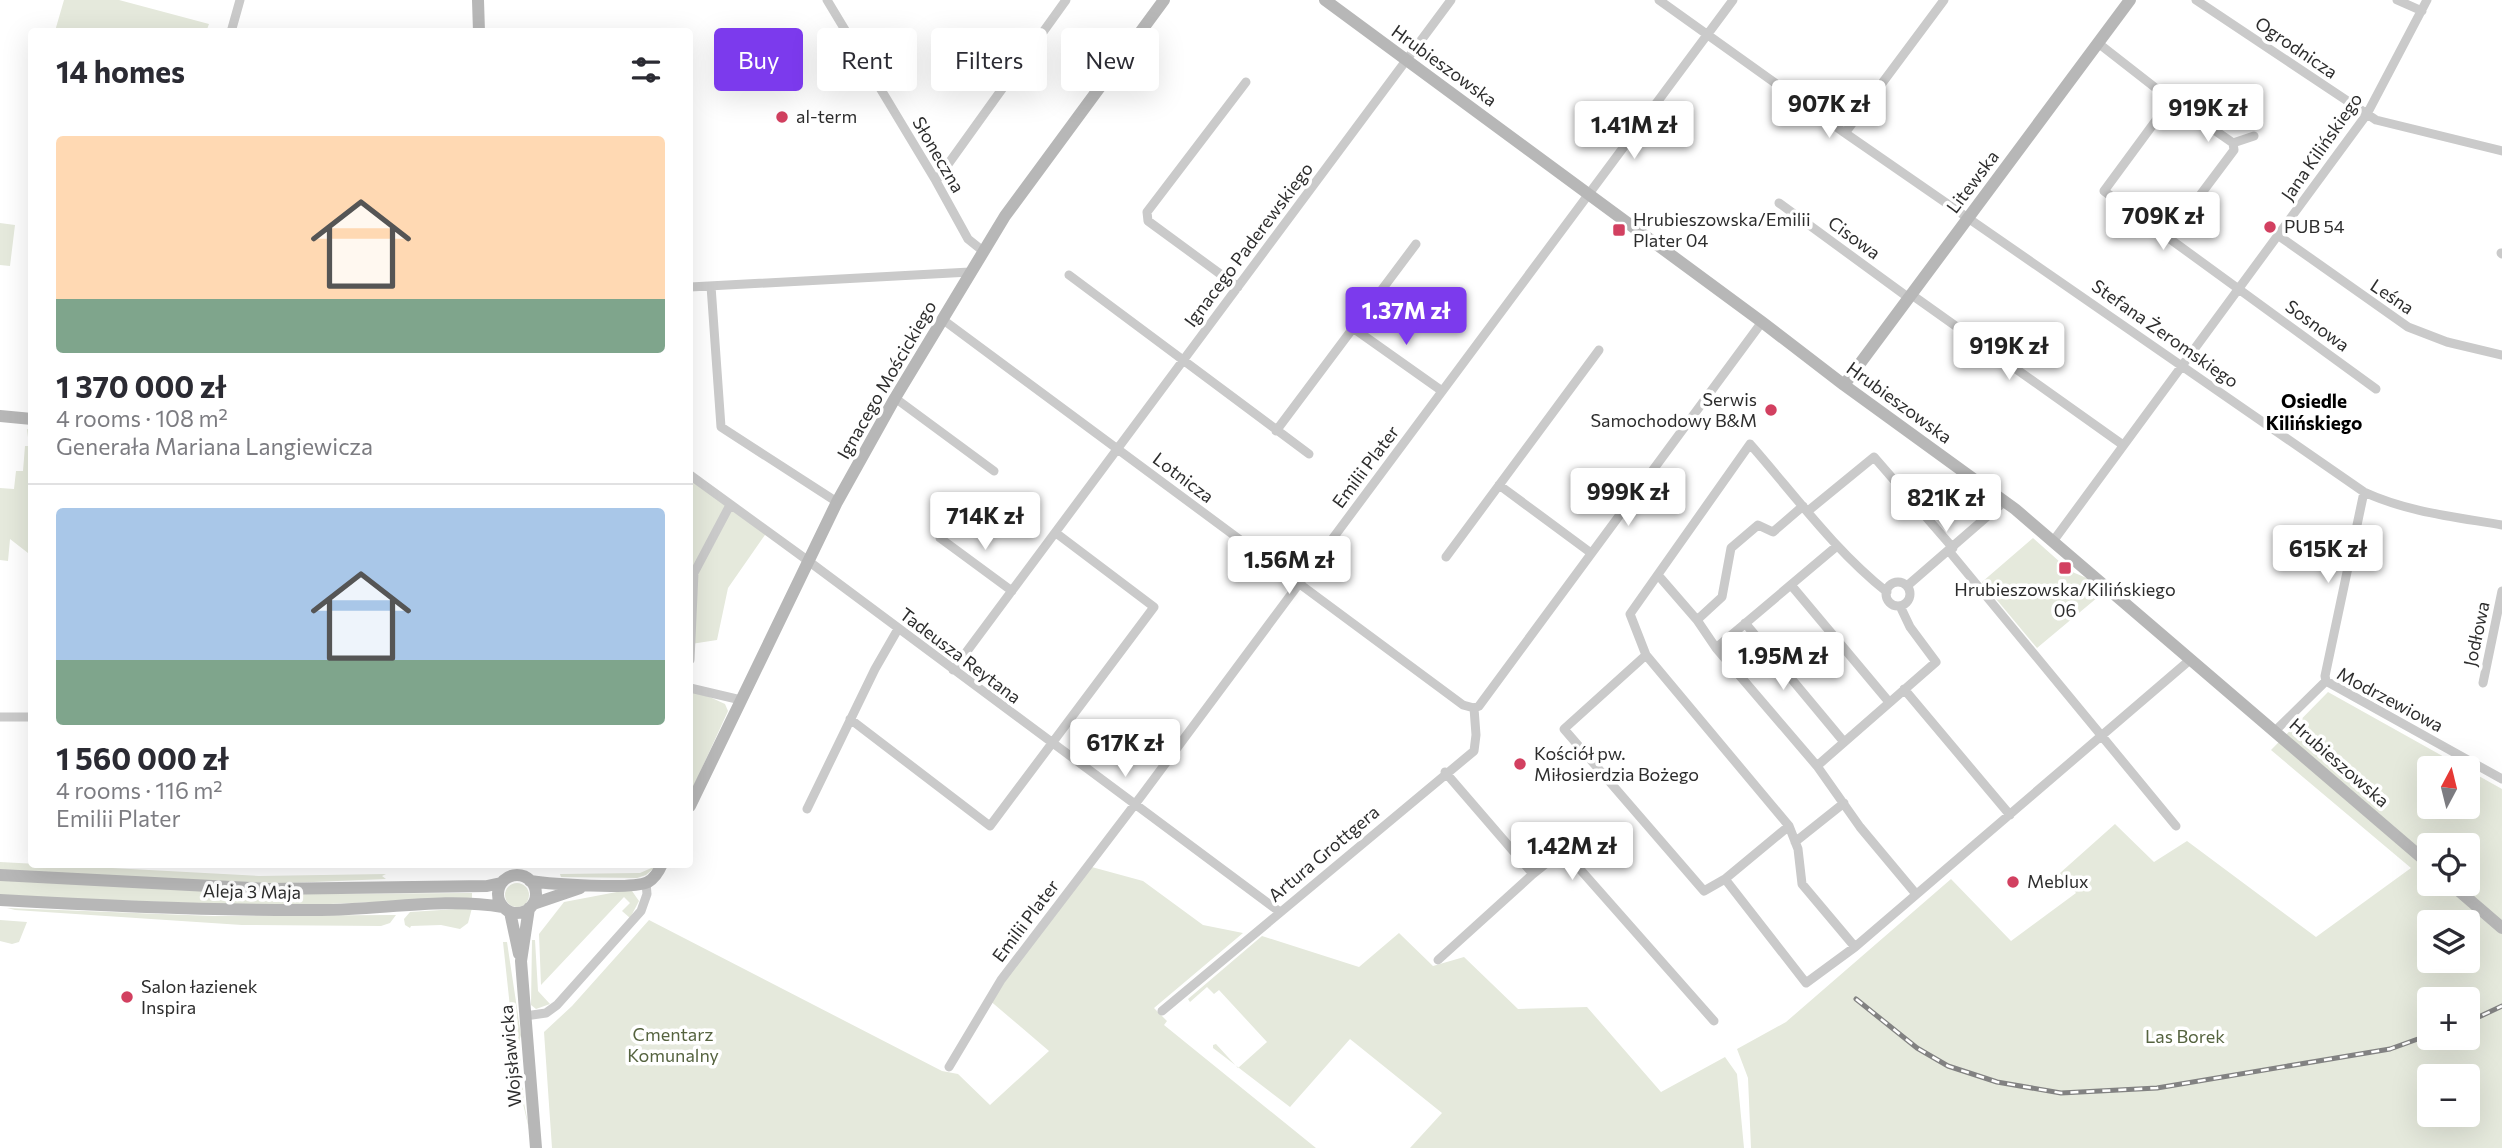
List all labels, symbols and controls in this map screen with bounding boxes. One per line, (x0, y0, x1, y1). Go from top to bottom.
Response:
street label: Ogrodnicza (2251, 12, 2342, 83)
street label: Hrubieszowska (1388, 20, 1502, 111)
chip: Buy (714, 28, 803, 91)
chip: Rent (817, 28, 917, 91)
chip: Filters (931, 28, 1047, 91)
chip: New (1061, 28, 1159, 91)
icon: filters (627, 51, 665, 89)
text: 14 homes (56, 52, 185, 89)
pin: 907K zł (1764, 80, 1894, 140)
pin: 919K zł (2143, 85, 2273, 144)
street label: Jana Kilińskiego (2276, 88, 2366, 205)
text: 907K zł (1788, 89, 1870, 117)
text: 919K zł (2168, 93, 2248, 121)
pin: 1.41M zł (1562, 102, 1706, 161)
place label: al-term (796, 105, 857, 127)
marker: al-term (774, 109, 790, 125)
text: 1.41M zł (1591, 110, 1677, 138)
street label: Słoneczna (908, 113, 969, 196)
street label: Litewska (1941, 146, 2003, 217)
street label: Ignacego Paderewskiego (1179, 158, 1317, 331)
icon: home (298, 181, 424, 307)
pin: 709K zł (2098, 192, 2228, 252)
text: 709K zł (2122, 201, 2204, 229)
place label: Hrubieszowska/Emilii Plater 04 (1633, 208, 1811, 251)
street label: Cisowa (1824, 211, 1885, 263)
place label: PUB 54 (2284, 215, 2345, 237)
marker: PUB 54 (2262, 219, 2278, 235)
marker: Hrubieszowska/Emilii Plater 04 (1611, 222, 1627, 238)
street label: Stefana Żeromskiego (2088, 274, 2243, 392)
street label: Leśna (2367, 274, 2418, 319)
pin: 1.37M zł (1334, 288, 1478, 347)
street label: Sosnowa (2281, 295, 2354, 356)
street label: Ignacego Mościckiego (832, 296, 940, 463)
text: 1.37M zł (1362, 296, 1450, 324)
pin: 919K zł (1944, 322, 2074, 382)
text: 919K zł (1969, 331, 2049, 359)
street label: Hrubieszowska (1843, 357, 1957, 448)
text: 1 370 000 zł (56, 367, 226, 404)
place label: Serwis Samochodowy B&M (1591, 388, 1757, 431)
district label: Osiedle Kilińskiego (2266, 389, 2362, 434)
marker: Serwis Samochodowy B&M (1763, 402, 1779, 418)
text: 4 rooms · 108 m² (56, 404, 228, 432)
street label: Emilii Plater (1327, 421, 1403, 512)
text: Generała Mariana Langiewicza (56, 432, 373, 460)
street label: Lotnicza (1149, 447, 1218, 507)
pin: 999K zł (1563, 468, 1693, 528)
pin: 821K zł (1881, 475, 2011, 534)
text: 999K zł (1586, 477, 1670, 505)
text: 821K zł (1907, 483, 1985, 511)
pin: 714K zł (920, 492, 1050, 552)
text: 714K zł (946, 501, 1024, 529)
pin: 615K zł (2263, 526, 2393, 585)
text: 615K zł (2289, 534, 2367, 562)
pin: 1.56M zł (1217, 536, 1361, 596)
text: 1.56M zł (1244, 545, 1334, 573)
icon: home (298, 553, 424, 679)
marker: Hrubieszowska/Kilińskiego 06 (2057, 560, 2073, 576)
place label: Hrubieszowska/Kilińskiego 06 (1954, 578, 2176, 621)
street label: Jodłowa (2458, 599, 2494, 668)
street label: Tadeusza Reytana (896, 603, 1025, 708)
pin: 1.95M zł (1711, 632, 1855, 692)
text: 1.95M zł (1738, 641, 1828, 669)
street label: Modrzewiowa (2334, 662, 2447, 736)
street label: Hrubieszowska (2285, 713, 2394, 811)
pin: 617K zł (1060, 720, 1190, 779)
text: 617K zł (1086, 728, 1164, 756)
text: 1 560 000 zł (56, 739, 229, 776)
place label: Kościół pw. Miłosierdzia Bożego (1534, 742, 1699, 785)
marker: Kościół pw. Miłosierdzia Bożego (1512, 756, 1528, 772)
north arrow (2417, 756, 2480, 819)
map controls (2417, 756, 2480, 1127)
text: 4 rooms · 116 m² (56, 776, 223, 804)
street label: Artura Grottgera (1263, 800, 1383, 906)
text: Emilii Plater (56, 804, 181, 832)
pin: 1.42M zł (1500, 822, 1644, 882)
text: 1.42M zł (1527, 831, 1617, 859)
button: locate (2417, 833, 2480, 896)
place label: Meblux (2027, 870, 2089, 892)
marker: Meblux (2005, 874, 2021, 890)
street label: Emilii Plater (987, 875, 1063, 966)
street label: Aleja 3 Maja (203, 879, 301, 903)
button: layers (2417, 910, 2480, 973)
place label: Salon łazienek Inspira (141, 975, 258, 1018)
button: + (2417, 987, 2480, 1050)
marker: Salon łazienek Inspira (119, 989, 135, 1005)
street label: Wojsławicka (495, 1004, 525, 1108)
park label: Cmentarz Komunalny (627, 1023, 719, 1066)
park label: Las Borek (2145, 1025, 2225, 1047)
button: − (2417, 1064, 2480, 1127)

